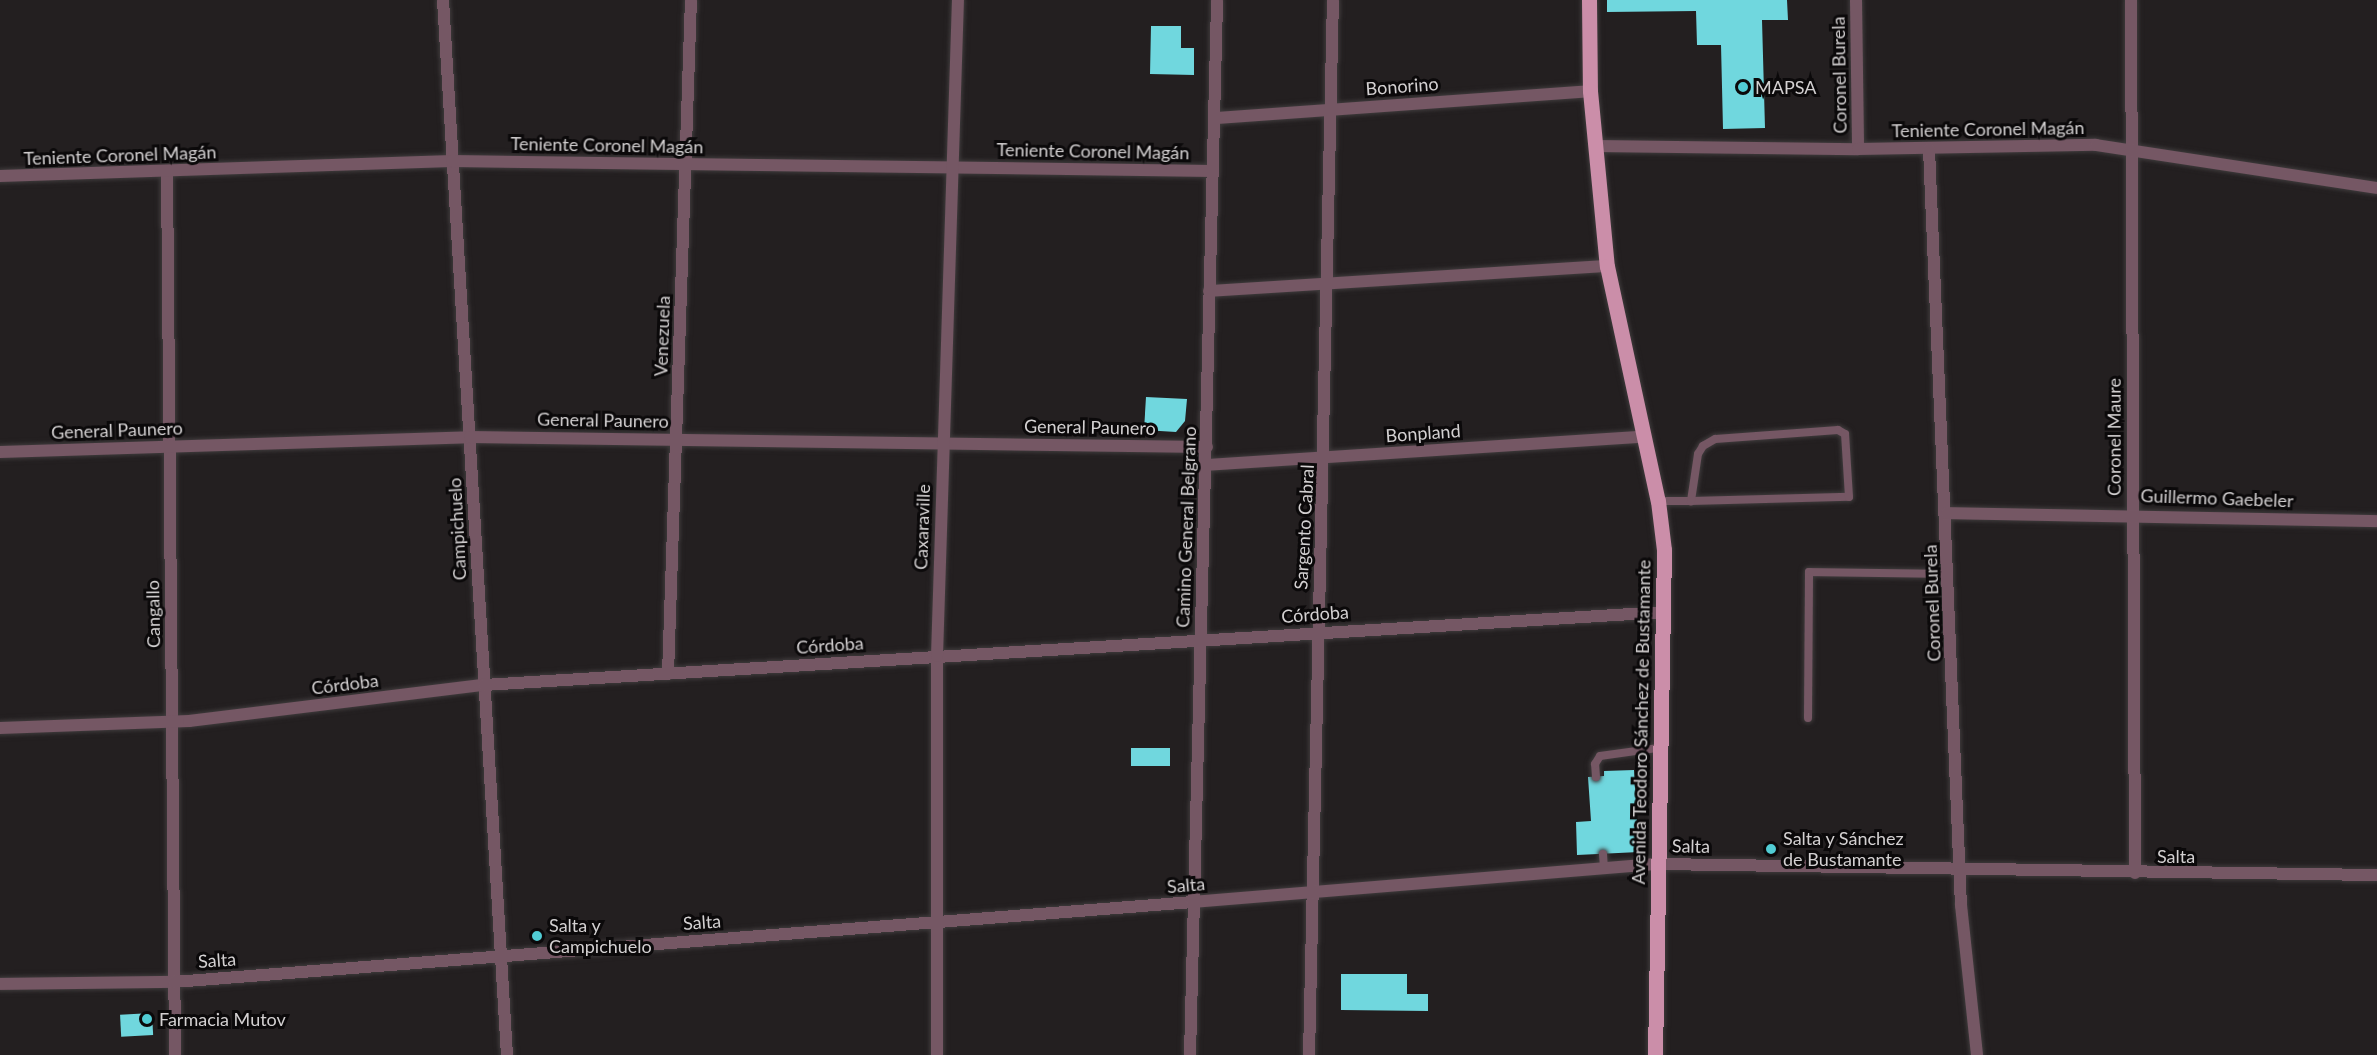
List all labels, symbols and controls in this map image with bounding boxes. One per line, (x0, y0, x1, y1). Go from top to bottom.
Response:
street label: Coronel Burela (1827, 16, 1851, 134)
street label: Bonorino (1365, 73, 1439, 99)
place label: MAPSA (1755, 76, 1816, 98)
marker: MAPSA (1736, 80, 1750, 94)
street label: Teniente Coronel Magán (1891, 117, 2085, 141)
street label: Teniente Coronel Magán (510, 133, 704, 157)
street label: Teniente Coronel Magán (996, 139, 1190, 163)
street label: Teniente Coronel Magán (23, 141, 217, 169)
street label: Venezuela (650, 295, 674, 377)
street label: Coronel Maure (2103, 378, 2125, 496)
street label: General Paunero (537, 408, 669, 432)
street label: General Paunero (1024, 415, 1156, 439)
street label: General Paunero (51, 417, 183, 443)
street label: Bonpland (1385, 420, 1461, 446)
street label: Camino General Belgrano (1172, 426, 1200, 628)
street label: Sargento Cabral (1290, 464, 1318, 590)
street label: Campichuelo (444, 477, 470, 581)
street label: Caxaraville (910, 484, 934, 570)
street label: Guillermo Gaebeler (2140, 485, 2294, 511)
street label: Coronel Burela (1919, 544, 1945, 662)
street label: Avenida Teodoro Sánchez de Bustamante (1627, 559, 1655, 885)
street label: Cangallo (142, 580, 164, 648)
street label: Córdoba (1281, 601, 1349, 627)
street label: Córdoba (796, 632, 864, 658)
street label: Córdoba (310, 669, 380, 699)
place label: Salta y Sánchez de Bustamante (1783, 828, 1905, 870)
street label: Salta (1672, 835, 1710, 857)
marker: Salta y Sánchez de Bustamante (1764, 842, 1778, 856)
street label: Salta (2157, 845, 2195, 867)
street label: Salta (1166, 873, 1206, 897)
street label: Salta (682, 910, 722, 934)
place label: Salta y Campichuelo (549, 915, 652, 958)
marker: Salta y Campichuelo (530, 929, 544, 943)
street label: Salta (197, 948, 237, 972)
place label: Farmacia Mutov (159, 1008, 286, 1030)
marker: Farmacia Mutov (140, 1012, 154, 1026)

